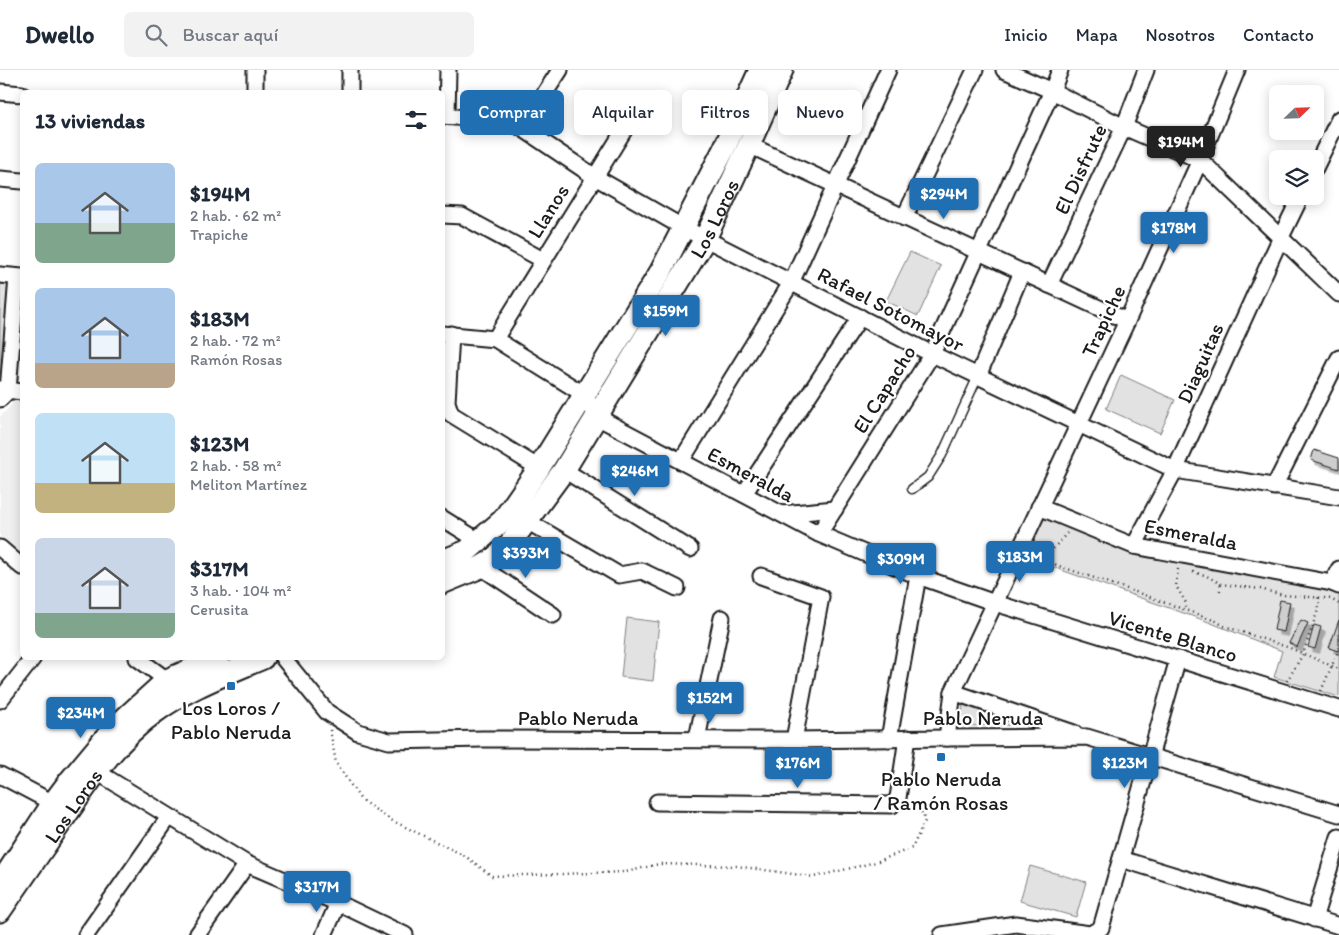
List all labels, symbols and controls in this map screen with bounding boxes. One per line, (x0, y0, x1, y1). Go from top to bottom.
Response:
search box (124, 12, 474, 57)
text: Dwello (25, 20, 94, 49)
icon: search (142, 21, 170, 49)
text: Buscar aquí (182, 23, 278, 46)
text: Inicio (1004, 24, 1048, 46)
text: Mapa (1076, 24, 1118, 46)
text: Nosotros (1146, 24, 1215, 46)
text: Contacto (1243, 24, 1314, 46)
north arrow (1269, 85, 1324, 140)
map controls (1269, 85, 1324, 205)
chip: Comprar (460, 90, 564, 135)
chip: Alquilar (574, 90, 672, 135)
chip: Filtros (682, 90, 768, 135)
chip: Nuevo (778, 90, 862, 135)
icon: filters (402, 106, 430, 134)
text: 13 viviendas (35, 108, 145, 133)
street label: El Disfrute (1048, 120, 1112, 218)
pin: $194M (1146, 126, 1216, 168)
text: $194M (1158, 132, 1204, 151)
button: layers (1269, 150, 1324, 205)
street label: Los Loros (684, 175, 744, 263)
pin: $294M (909, 178, 979, 220)
street label: Llanos (522, 179, 574, 243)
text: $194M (190, 181, 251, 206)
icon: home (75, 183, 135, 243)
text: $294M (920, 184, 968, 203)
text: 2 hab. · 62 m² (190, 206, 281, 225)
pin: $178M (1139, 212, 1209, 254)
text: $178M (1152, 218, 1196, 237)
text: Trapiche (190, 225, 248, 244)
street label: Rafael Sotomayor (814, 261, 969, 357)
street label: Trapiche (1075, 281, 1131, 361)
pin: $159M (631, 294, 701, 337)
text: $159M (644, 301, 688, 320)
text: $183M (190, 306, 250, 331)
icon: home (75, 308, 135, 368)
street label: Diaguitas (1171, 319, 1229, 407)
text: 2 hab. · 72 m² (190, 331, 281, 350)
street label: El Capacho (847, 340, 921, 438)
text: Ramón Rosas (190, 350, 282, 369)
text: $123M (190, 431, 249, 456)
icon: home (75, 433, 135, 493)
street label: Esmeralda (703, 441, 799, 507)
pin: $246M (600, 454, 670, 497)
text: 2 hab. · 58 m² (190, 456, 281, 475)
text: $246M (611, 461, 659, 480)
text: Meliton Martínez (190, 475, 307, 494)
street label: Esmeralda (1142, 513, 1240, 555)
pin: $393M (491, 536, 561, 579)
pin: $183M (985, 540, 1055, 583)
pin: $309M (866, 542, 936, 585)
text: $393M (503, 543, 549, 562)
text: $183M (997, 547, 1043, 566)
text: $309M (877, 549, 925, 568)
text: $317M (190, 556, 249, 581)
icon: home (75, 558, 135, 618)
text: 3 hab. · 104 m² (190, 581, 292, 600)
text: Cerusita (190, 600, 249, 619)
street label: Vicente Blanco (1105, 605, 1241, 667)
marker: Los Loros / Pablo Neruda (225, 680, 237, 692)
pin: $152M (675, 682, 745, 724)
text: $152M (688, 688, 732, 707)
place label: Los Loros / Pablo Neruda (171, 695, 291, 744)
pin: $234M (46, 696, 116, 739)
text: $234M (57, 703, 105, 722)
street label: Pablo Neruda (518, 705, 638, 730)
street label: Pablo Neruda (923, 705, 1043, 730)
pin: $176M (763, 746, 833, 789)
pin: $123M (1090, 746, 1160, 789)
marker: Pablo Neruda / Ramón Rosas (935, 751, 947, 763)
text: $176M (776, 753, 820, 772)
text: $123M (1102, 753, 1148, 772)
street label: Los Loros (38, 764, 107, 848)
place label: Pablo Neruda / Ramón Rosas (874, 766, 1008, 815)
pin: $317M (282, 870, 352, 913)
text: $317M (295, 877, 339, 896)

